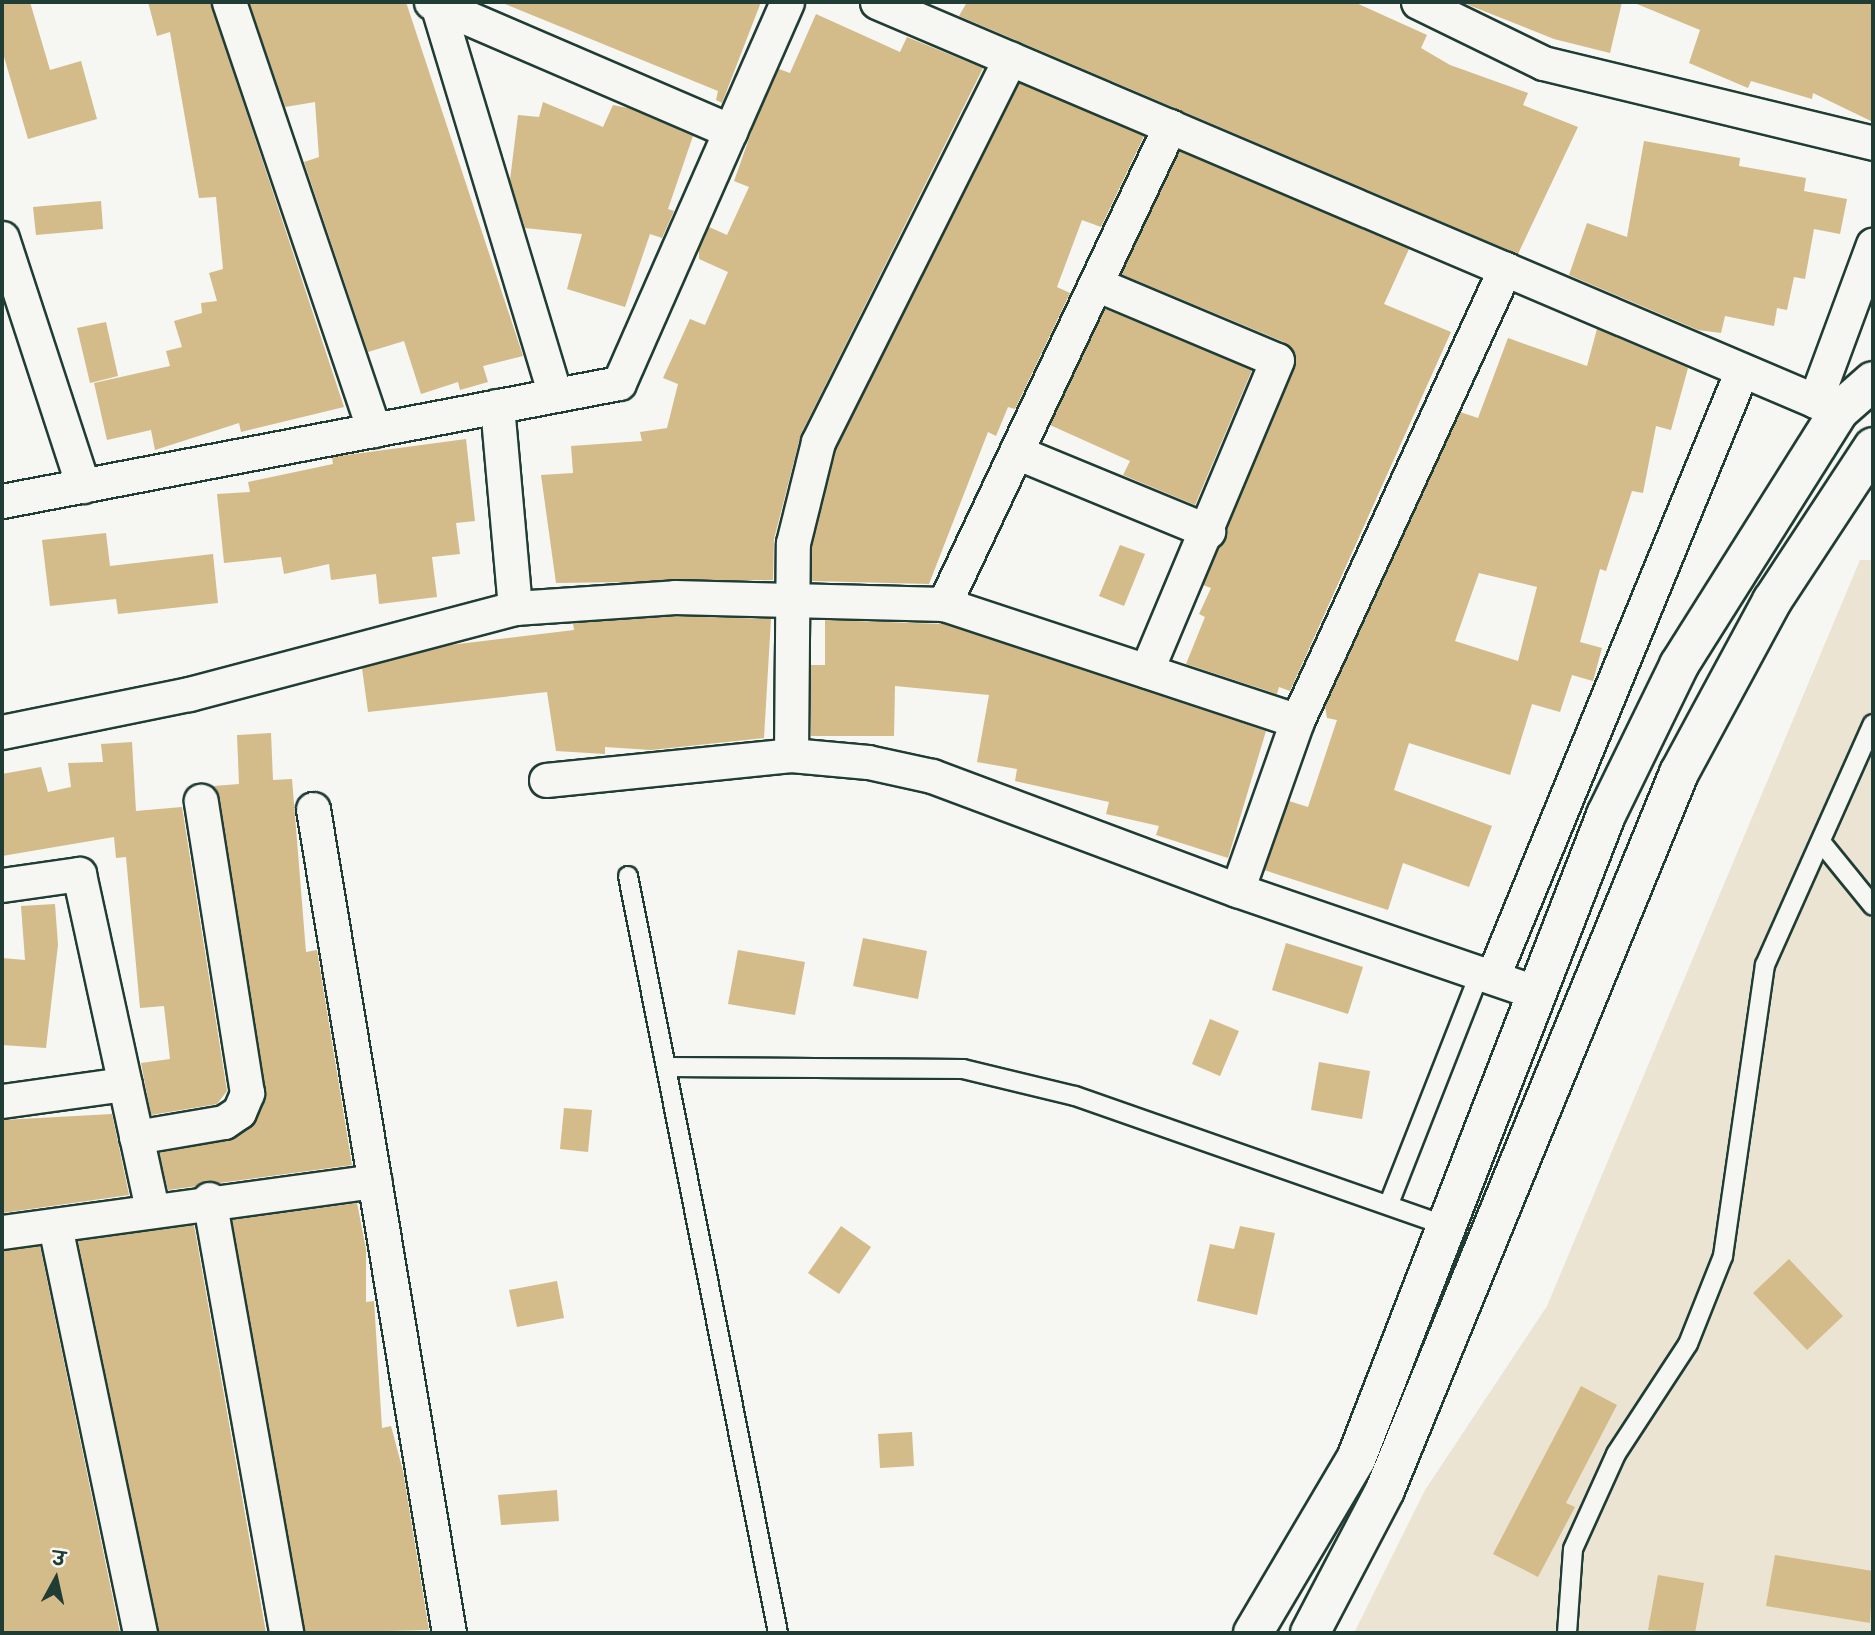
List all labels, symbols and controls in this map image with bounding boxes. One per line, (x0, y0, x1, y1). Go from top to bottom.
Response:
north arrow (21, 1544, 91, 1614)
text: उ (51, 1545, 67, 1571)

